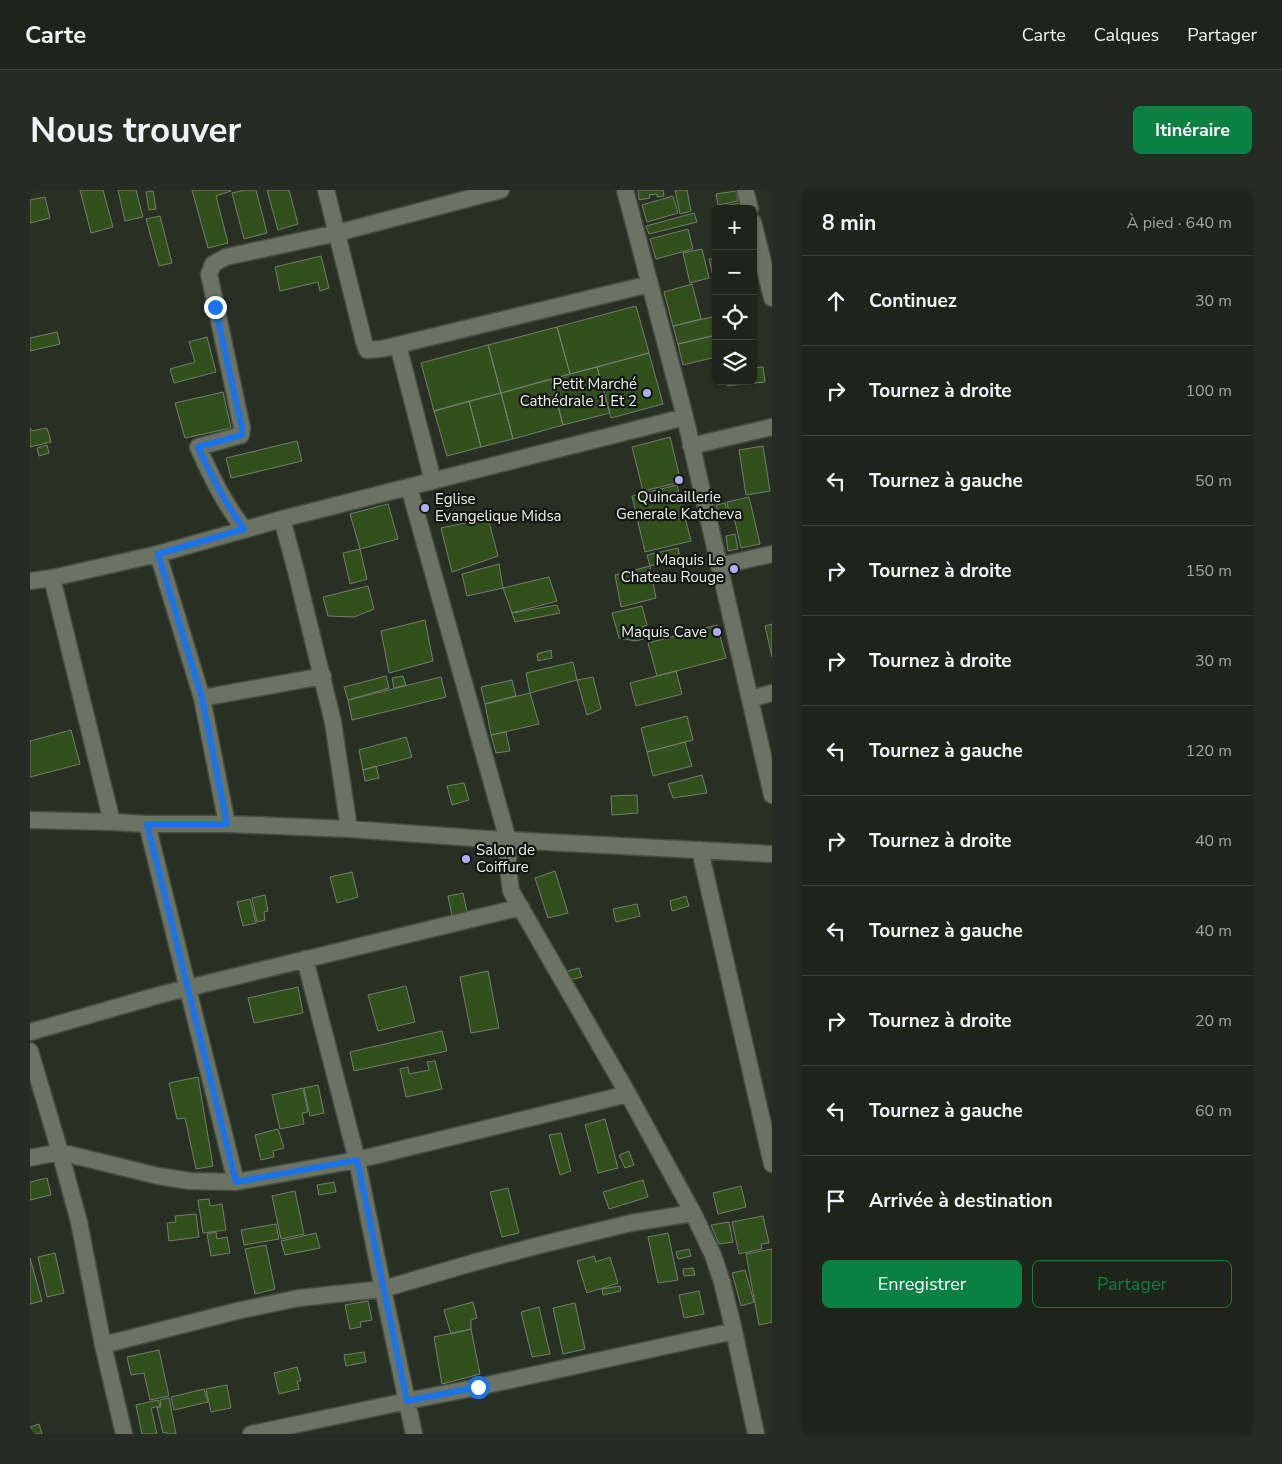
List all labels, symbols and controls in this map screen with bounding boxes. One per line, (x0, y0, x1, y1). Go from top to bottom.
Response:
text: Carte (25, 19, 86, 51)
text: Carte (1022, 23, 1066, 47)
text: Calques (1094, 23, 1159, 47)
text: Partager (1187, 23, 1257, 47)
button: Itinéraire (1133, 106, 1252, 154)
text: Nous trouver (30, 107, 241, 154)
map controls (712, 205, 757, 385)
button: + (712, 205, 757, 250)
text: 8 min (822, 209, 876, 237)
text: À pied · 640 m (1127, 212, 1232, 234)
button: − (712, 250, 757, 295)
icon: ahead (822, 287, 850, 315)
text: Continuez (869, 288, 957, 314)
text: 30 m (1195, 290, 1232, 312)
button: locate (712, 295, 757, 340)
route end (204, 296, 227, 319)
button: layers (712, 340, 757, 385)
place label: Petit Marché Cathédrale 1 Et 2 (520, 374, 637, 411)
icon: right (822, 377, 850, 405)
text: Tournez à droite (869, 378, 1012, 404)
text: 100 m (1185, 380, 1232, 402)
marker: Petit Marché Cathédrale 1 Et 2 (641, 387, 653, 399)
icon: left (822, 467, 850, 495)
text: Tournez à gauche (869, 468, 1023, 494)
text: 50 m (1195, 470, 1232, 492)
marker: Quincaillerie Generale Katcheva (673, 474, 685, 486)
place label: Quincaillerie Generale Katcheva (616, 487, 742, 524)
place label: Eglise Evangelique Midsa (435, 489, 562, 526)
marker: Eglise Evangelique Midsa (419, 502, 431, 514)
place label: Maquis Le Chateau Rouge (621, 550, 724, 587)
icon: right (822, 557, 850, 585)
text: Tournez à droite (869, 558, 1012, 584)
text: 150 m (1185, 560, 1232, 582)
marker: Maquis Le Chateau Rouge (728, 563, 740, 575)
place label: Maquis Cave (621, 622, 707, 642)
marker: Maquis Cave (711, 626, 723, 638)
icon: right (822, 647, 850, 675)
text: Tournez à droite (869, 648, 1012, 674)
text: 30 m (1195, 650, 1232, 672)
icon: left (822, 737, 850, 765)
text: Tournez à gauche (869, 738, 1023, 764)
text: 120 m (1185, 740, 1232, 762)
icon: right (822, 827, 850, 855)
text: Tournez à droite (869, 828, 1012, 854)
text: 40 m (1195, 830, 1232, 852)
place label: Salon de Coiffure (476, 840, 535, 877)
marker: Salon de Coiffure (460, 853, 472, 865)
icon: left (822, 917, 850, 945)
text: Tournez à gauche (869, 918, 1023, 944)
text: 40 m (1195, 920, 1232, 942)
icon: right (822, 1007, 850, 1035)
text: Tournez à droite (869, 1008, 1012, 1034)
text: 20 m (1195, 1010, 1232, 1032)
icon: left (822, 1097, 850, 1125)
text: Tournez à gauche (869, 1098, 1023, 1124)
text: 60 m (1195, 1100, 1232, 1122)
icon: arrive (822, 1187, 850, 1215)
text: Arrivée à destination (869, 1188, 1053, 1214)
button: Enregistrer (822, 1260, 1022, 1308)
button: Partager (1032, 1260, 1232, 1308)
route start (467, 1376, 490, 1399)

